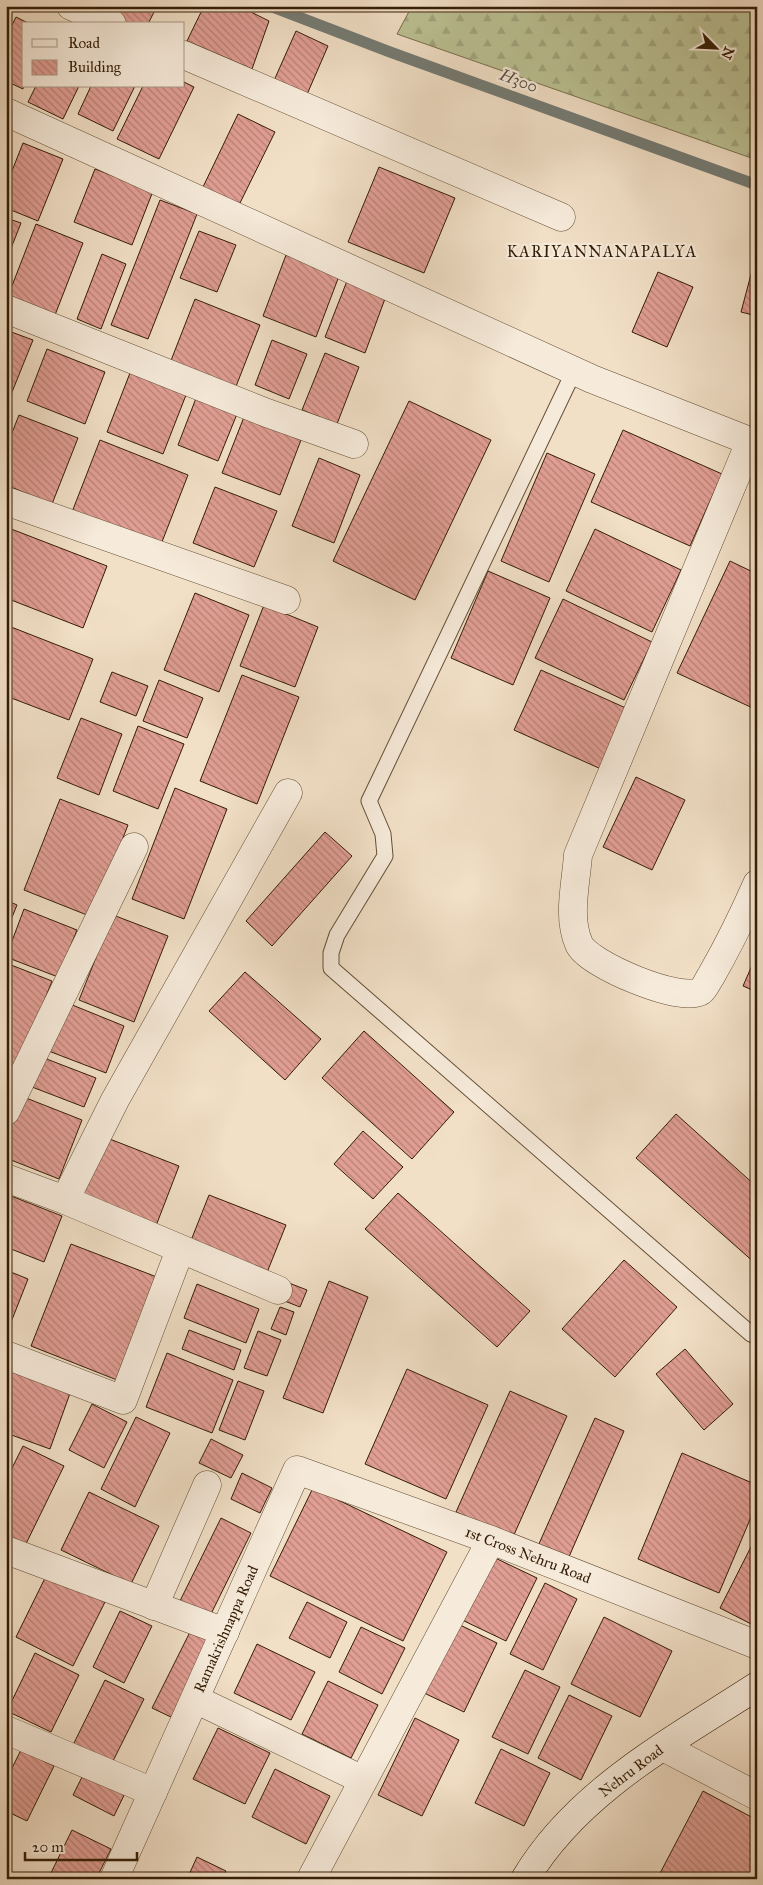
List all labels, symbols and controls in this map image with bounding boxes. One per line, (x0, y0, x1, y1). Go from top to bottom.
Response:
legend (22, 22, 185, 88)
north arrow (690, 22, 740, 72)
text: Road (68, 34, 100, 52)
text: N (717, 44, 738, 62)
text: Building (68, 58, 122, 76)
water label: H300 (496, 65, 540, 96)
district label: KARIYANNANAPALYA (507, 242, 697, 261)
street label: 1st Cross Nehru Road (462, 1523, 594, 1587)
street label: Ramakrishnappa Road (190, 1562, 262, 1695)
street label: Nehru Road (595, 1741, 667, 1801)
scale bar (25, 1830, 138, 1862)
text: 20 m (32, 1838, 64, 1856)

